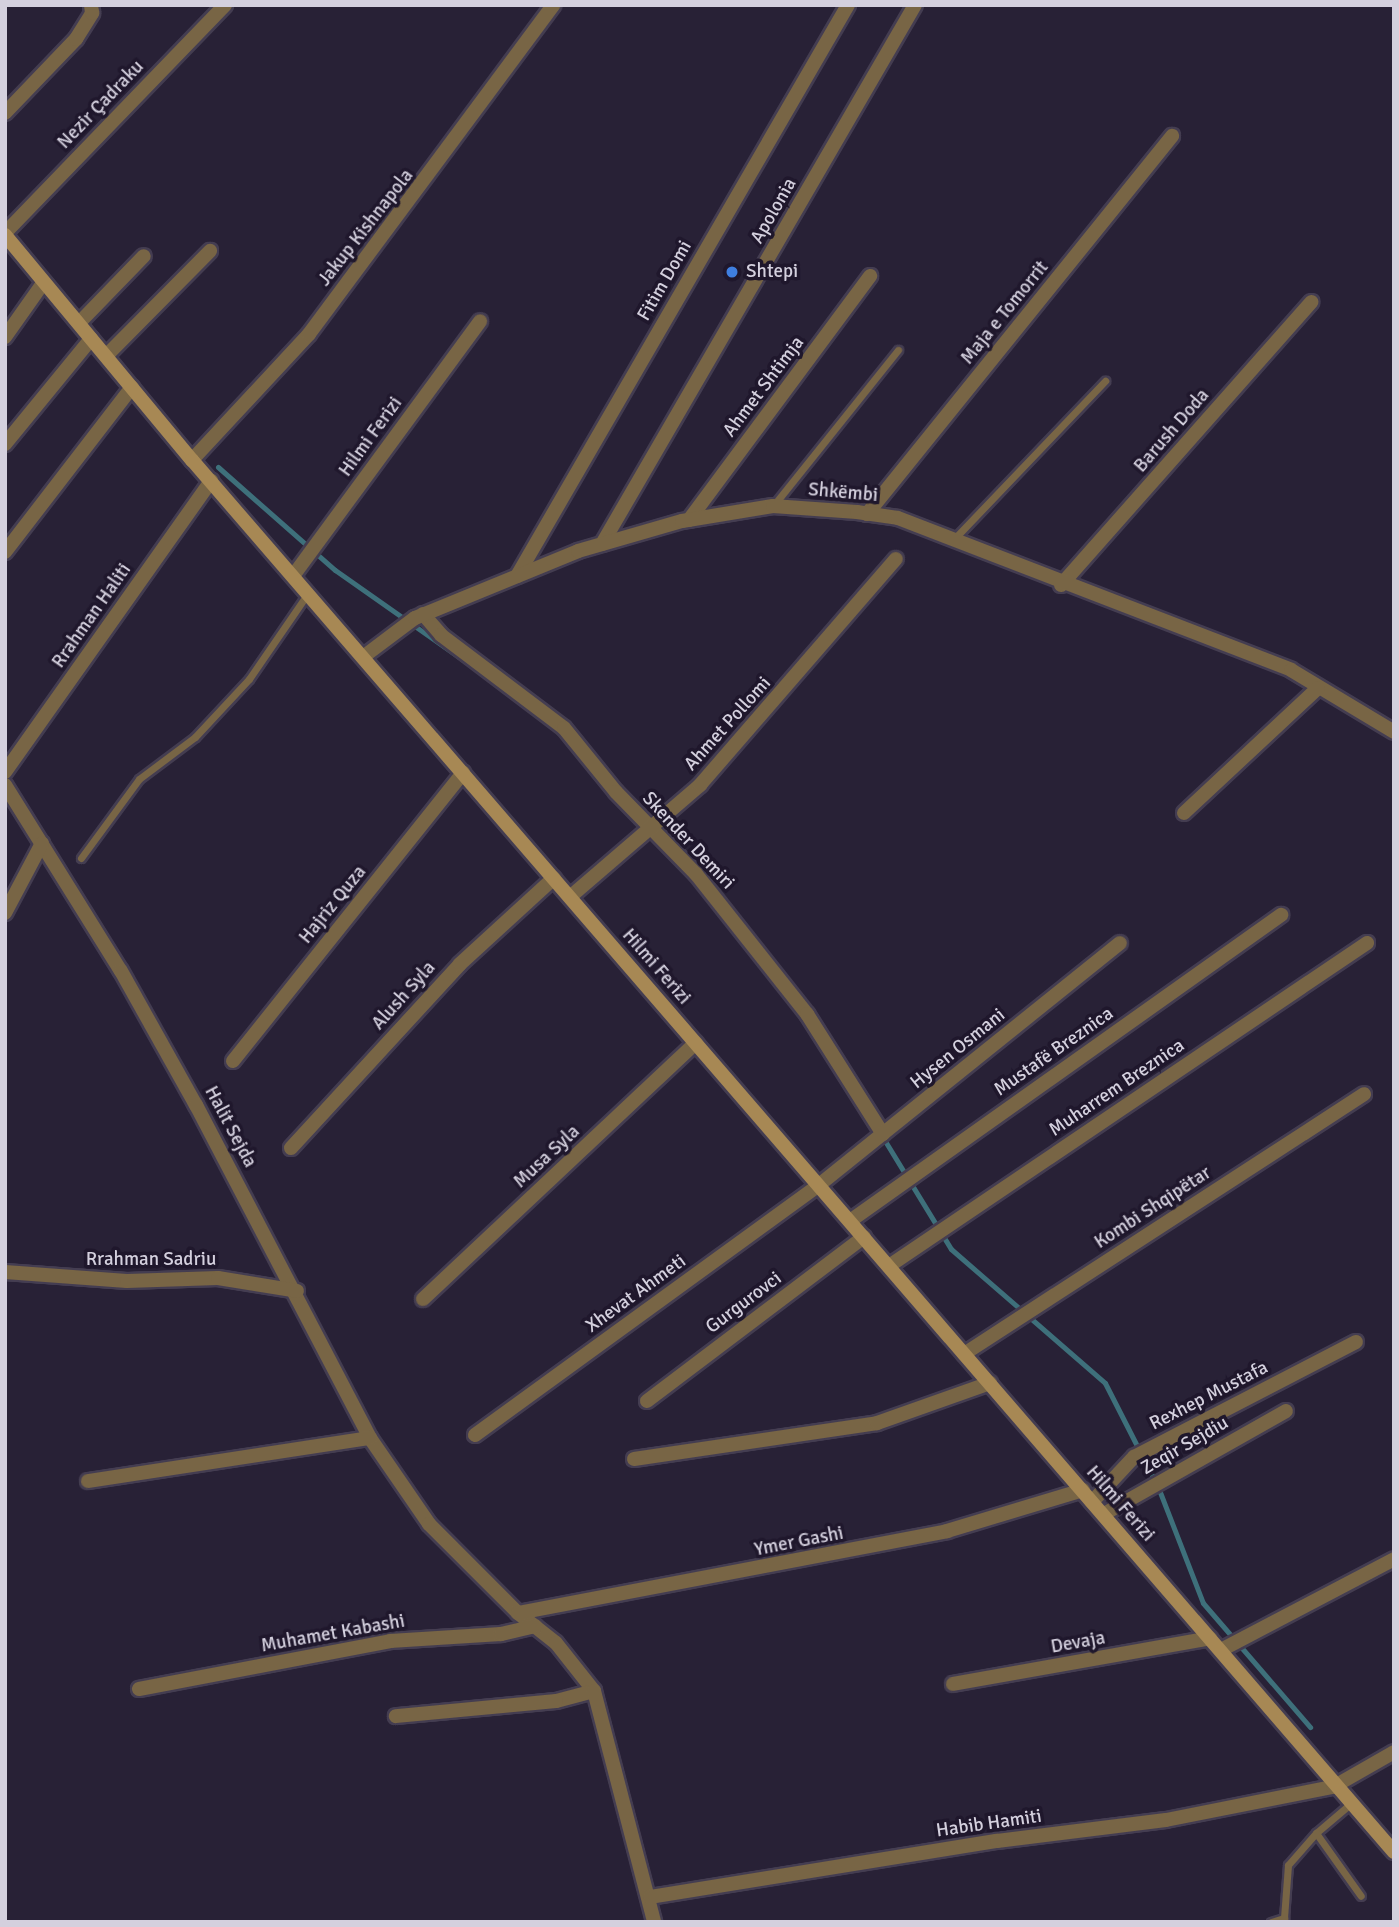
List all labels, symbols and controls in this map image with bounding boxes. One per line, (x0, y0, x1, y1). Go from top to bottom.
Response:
street label: Nezir Çadraku (53, 56, 149, 154)
street label: Jakup Kishnapola (313, 165, 419, 291)
street label: Apolonia (746, 174, 802, 248)
street label: Fitim Domi (633, 237, 697, 325)
street label: Maja e Tomorrit (956, 257, 1054, 369)
place label: Shtepi (746, 261, 798, 283)
marker: Shtepi (724, 264, 740, 280)
street label: Ahmet Shtimja (719, 332, 809, 442)
street label: Barush Doda (1130, 385, 1214, 477)
street label: Hilmi Ferizi (334, 393, 408, 481)
street label: Shkëmbi (807, 479, 879, 507)
street label: Rrahman Haliti (48, 559, 136, 673)
street label: Ahmet Pollomi (680, 672, 776, 776)
street label: Skender Demiri (637, 788, 739, 894)
street label: Hajriz Quza (295, 861, 371, 949)
street label: Hilmi Ferizi (617, 924, 695, 1010)
street label: Alush Syla (367, 957, 441, 1035)
street label: Mustafë Breznica (990, 1002, 1118, 1102)
street label: Hysen Osmani (906, 1004, 1010, 1094)
street label: Muharrem Breznica (1045, 1034, 1189, 1142)
street label: Halit Sejda (199, 1082, 261, 1172)
street label: Musa Syla (509, 1121, 585, 1193)
street label: Kombi Shqipëtar (1090, 1162, 1216, 1254)
street label: Rrahman Sadriu (86, 1249, 216, 1271)
street label: Xhevat Ahmeti (581, 1250, 691, 1338)
street label: Gurgurovci (702, 1267, 786, 1339)
street label: Rexhep Mustafa (1146, 1356, 1272, 1436)
street label: Zeqir Sejdiu (1137, 1412, 1233, 1480)
street label: Hilmi Ferizi (1081, 1461, 1159, 1547)
street label: Ymer Gashi (753, 1522, 845, 1562)
street label: Muhamet Kabashi (259, 1610, 407, 1658)
street label: Devaja (1049, 1627, 1107, 1659)
street label: Habib Hamiti (935, 1805, 1043, 1843)

